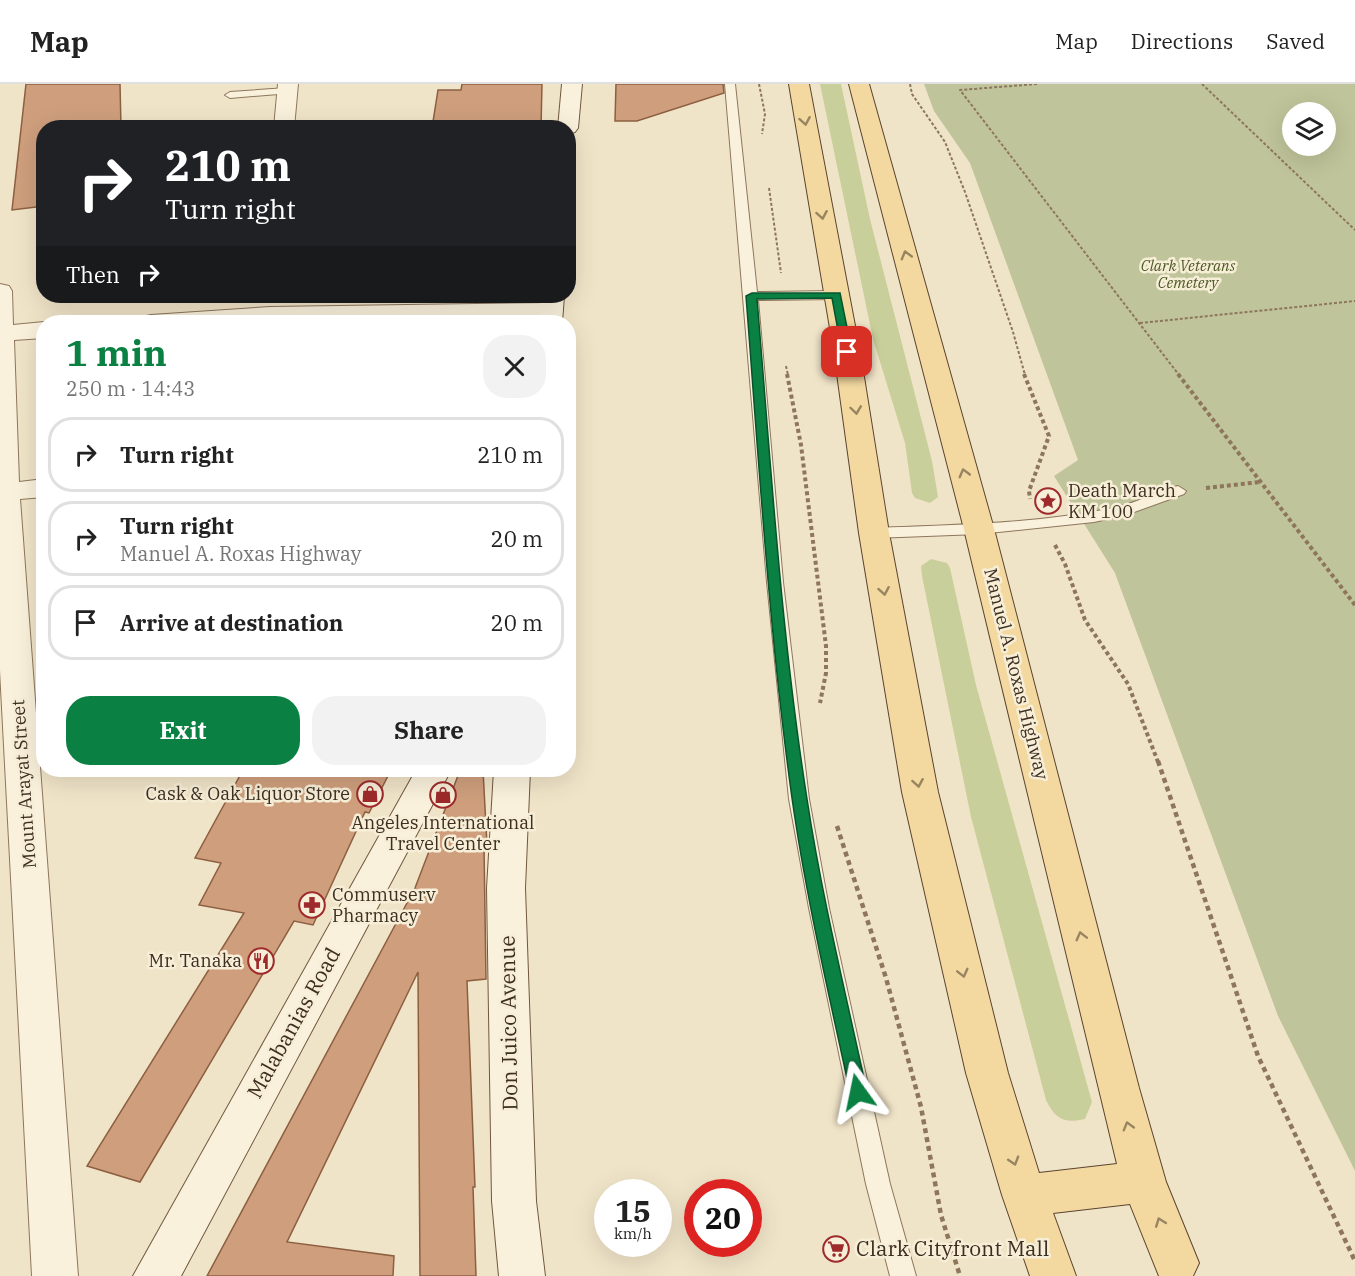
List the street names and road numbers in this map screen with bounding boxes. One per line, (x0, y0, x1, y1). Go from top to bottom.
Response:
street label: Manuel A. Roxas Highway (979, 566, 1054, 782)
street label: Mount Arayat Street (6, 699, 41, 869)
street label: Don Juico Avenue (492, 935, 524, 1111)
street label: Malabanias Road (240, 942, 346, 1103)

